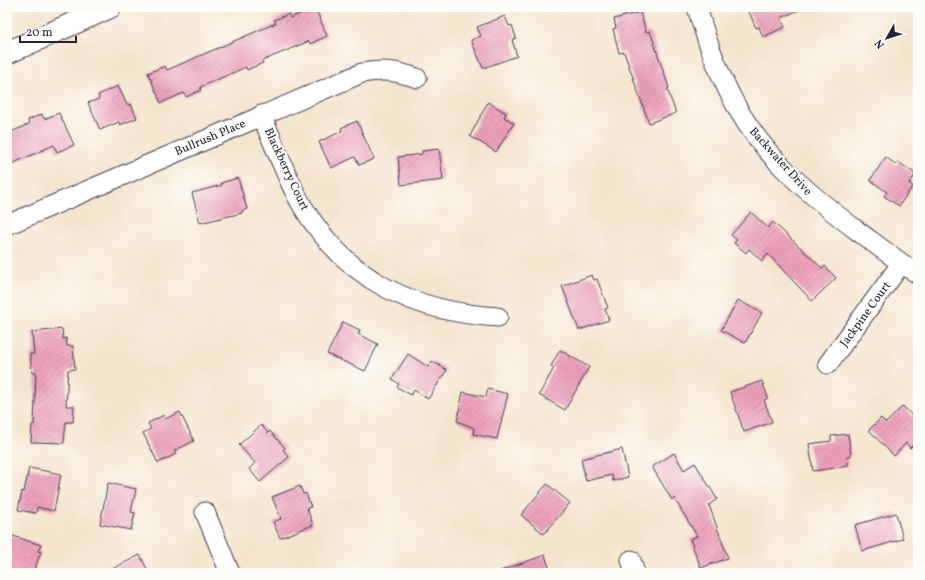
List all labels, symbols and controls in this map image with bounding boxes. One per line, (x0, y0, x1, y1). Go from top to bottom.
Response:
scale bar (20, 18, 76, 44)
north arrow (867, 18, 907, 58)
text: 20 m (26, 25, 53, 41)
text: N (872, 36, 889, 51)
street label: Bullrush Place (173, 116, 249, 160)
street label: Backwater Drive (745, 124, 815, 199)
street label: Blackberry Court (260, 125, 312, 213)
street label: Jackpine Court (837, 279, 895, 351)

